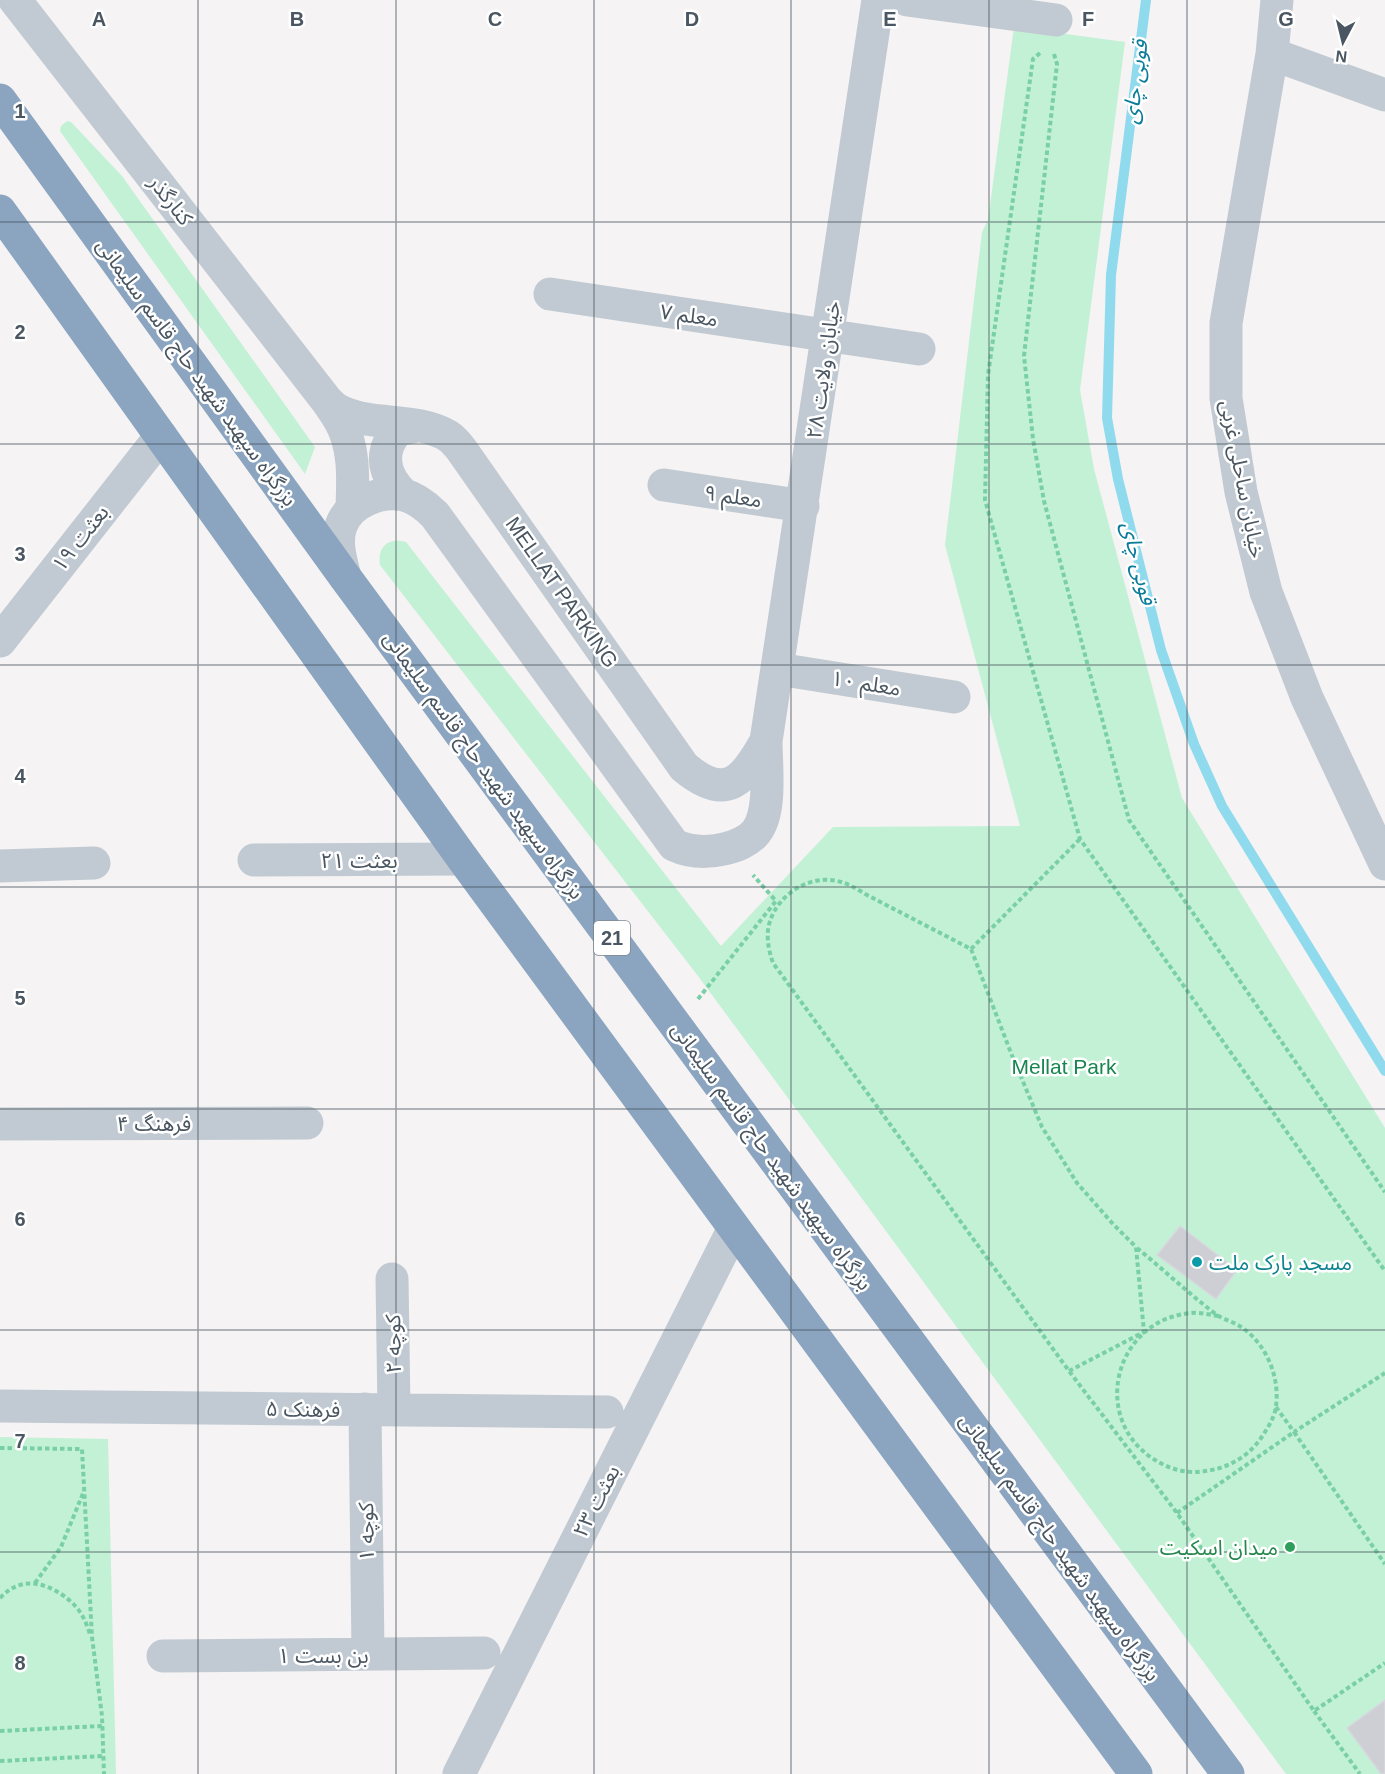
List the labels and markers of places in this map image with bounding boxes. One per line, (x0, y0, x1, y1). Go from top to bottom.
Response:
place label: مسجد پارک ملت (1209, 1251, 1352, 1276)
marker: مسجد پارک ملت (1190, 1255, 1204, 1269)
place label: میدان اسکیت (1160, 1536, 1278, 1560)
marker: میدان اسکیت (1283, 1540, 1297, 1554)

